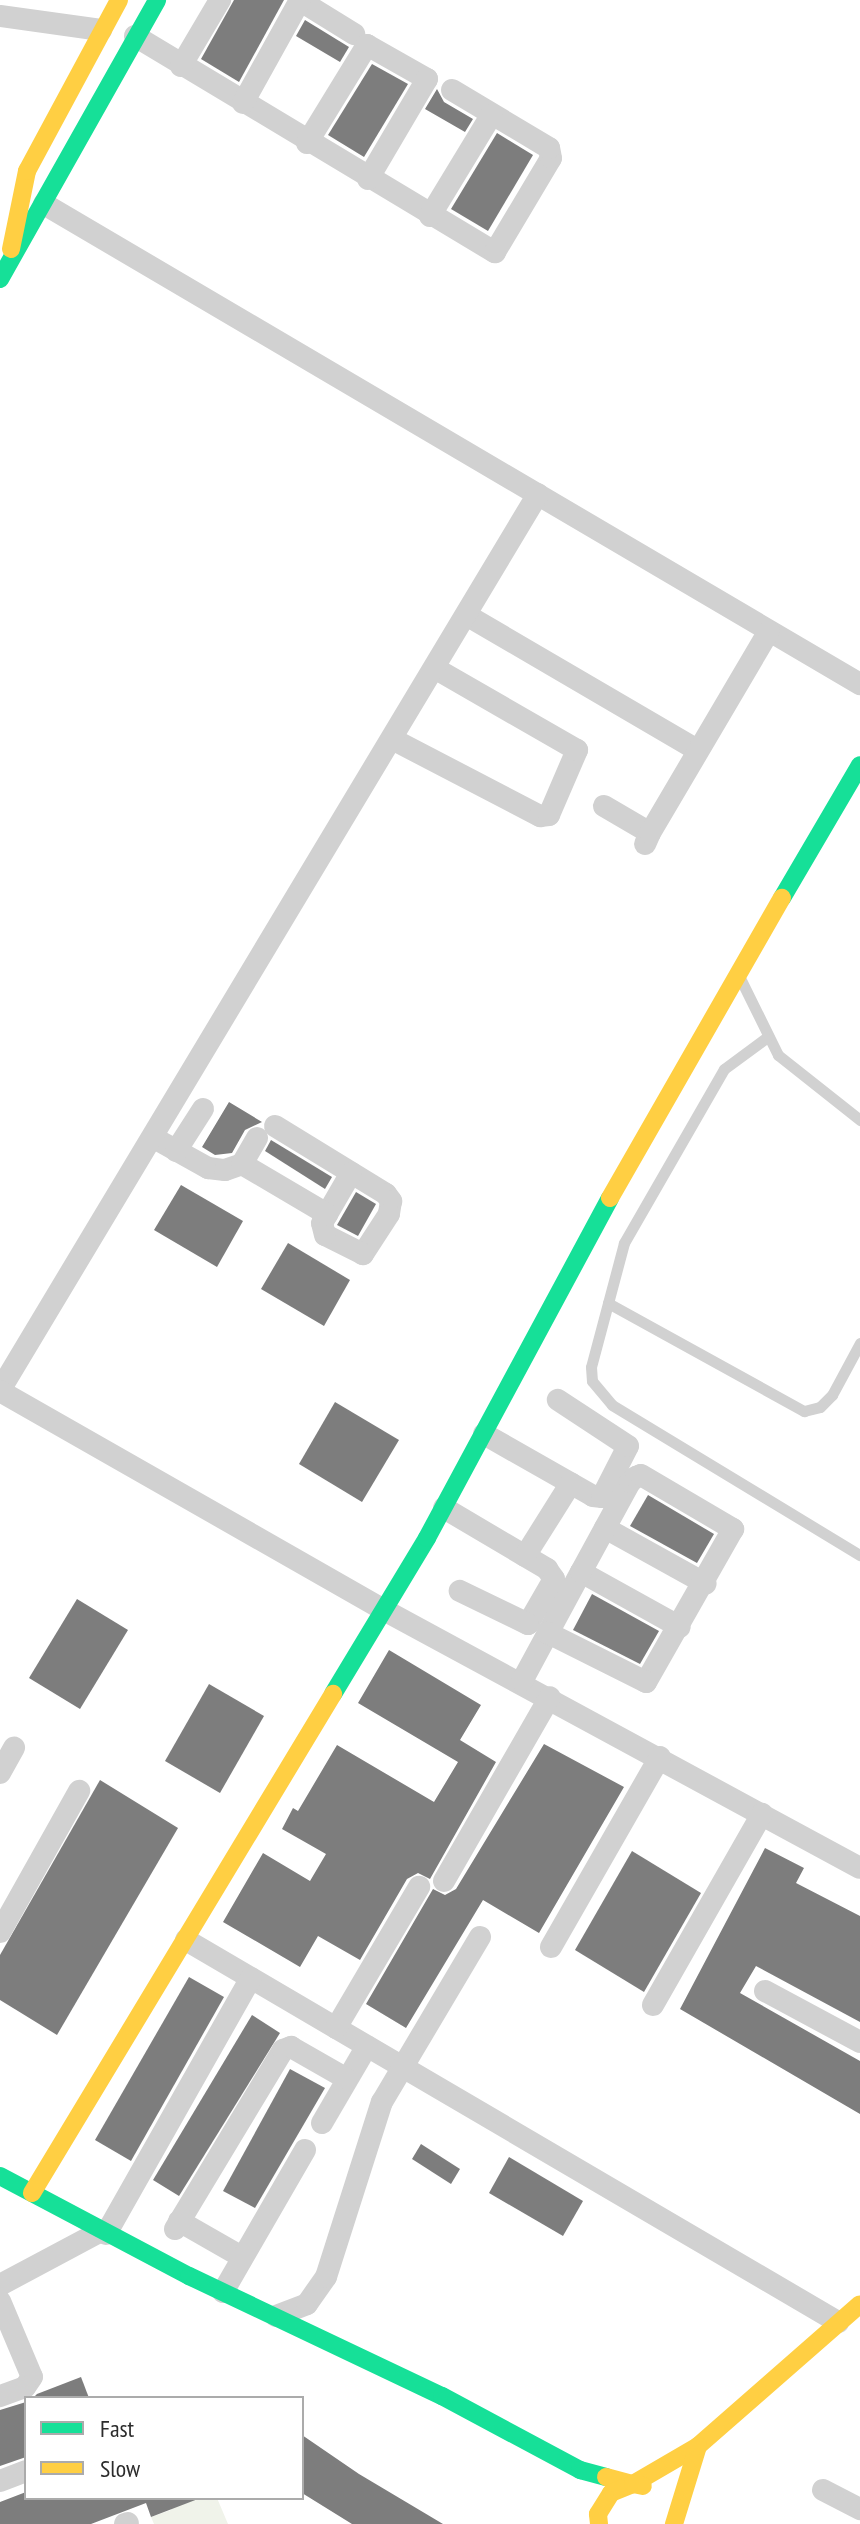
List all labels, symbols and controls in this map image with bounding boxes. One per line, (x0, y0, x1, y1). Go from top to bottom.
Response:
legend (24, 2396, 304, 2500)
text: Fast (100, 2413, 134, 2444)
text: Slow (100, 2453, 140, 2484)

